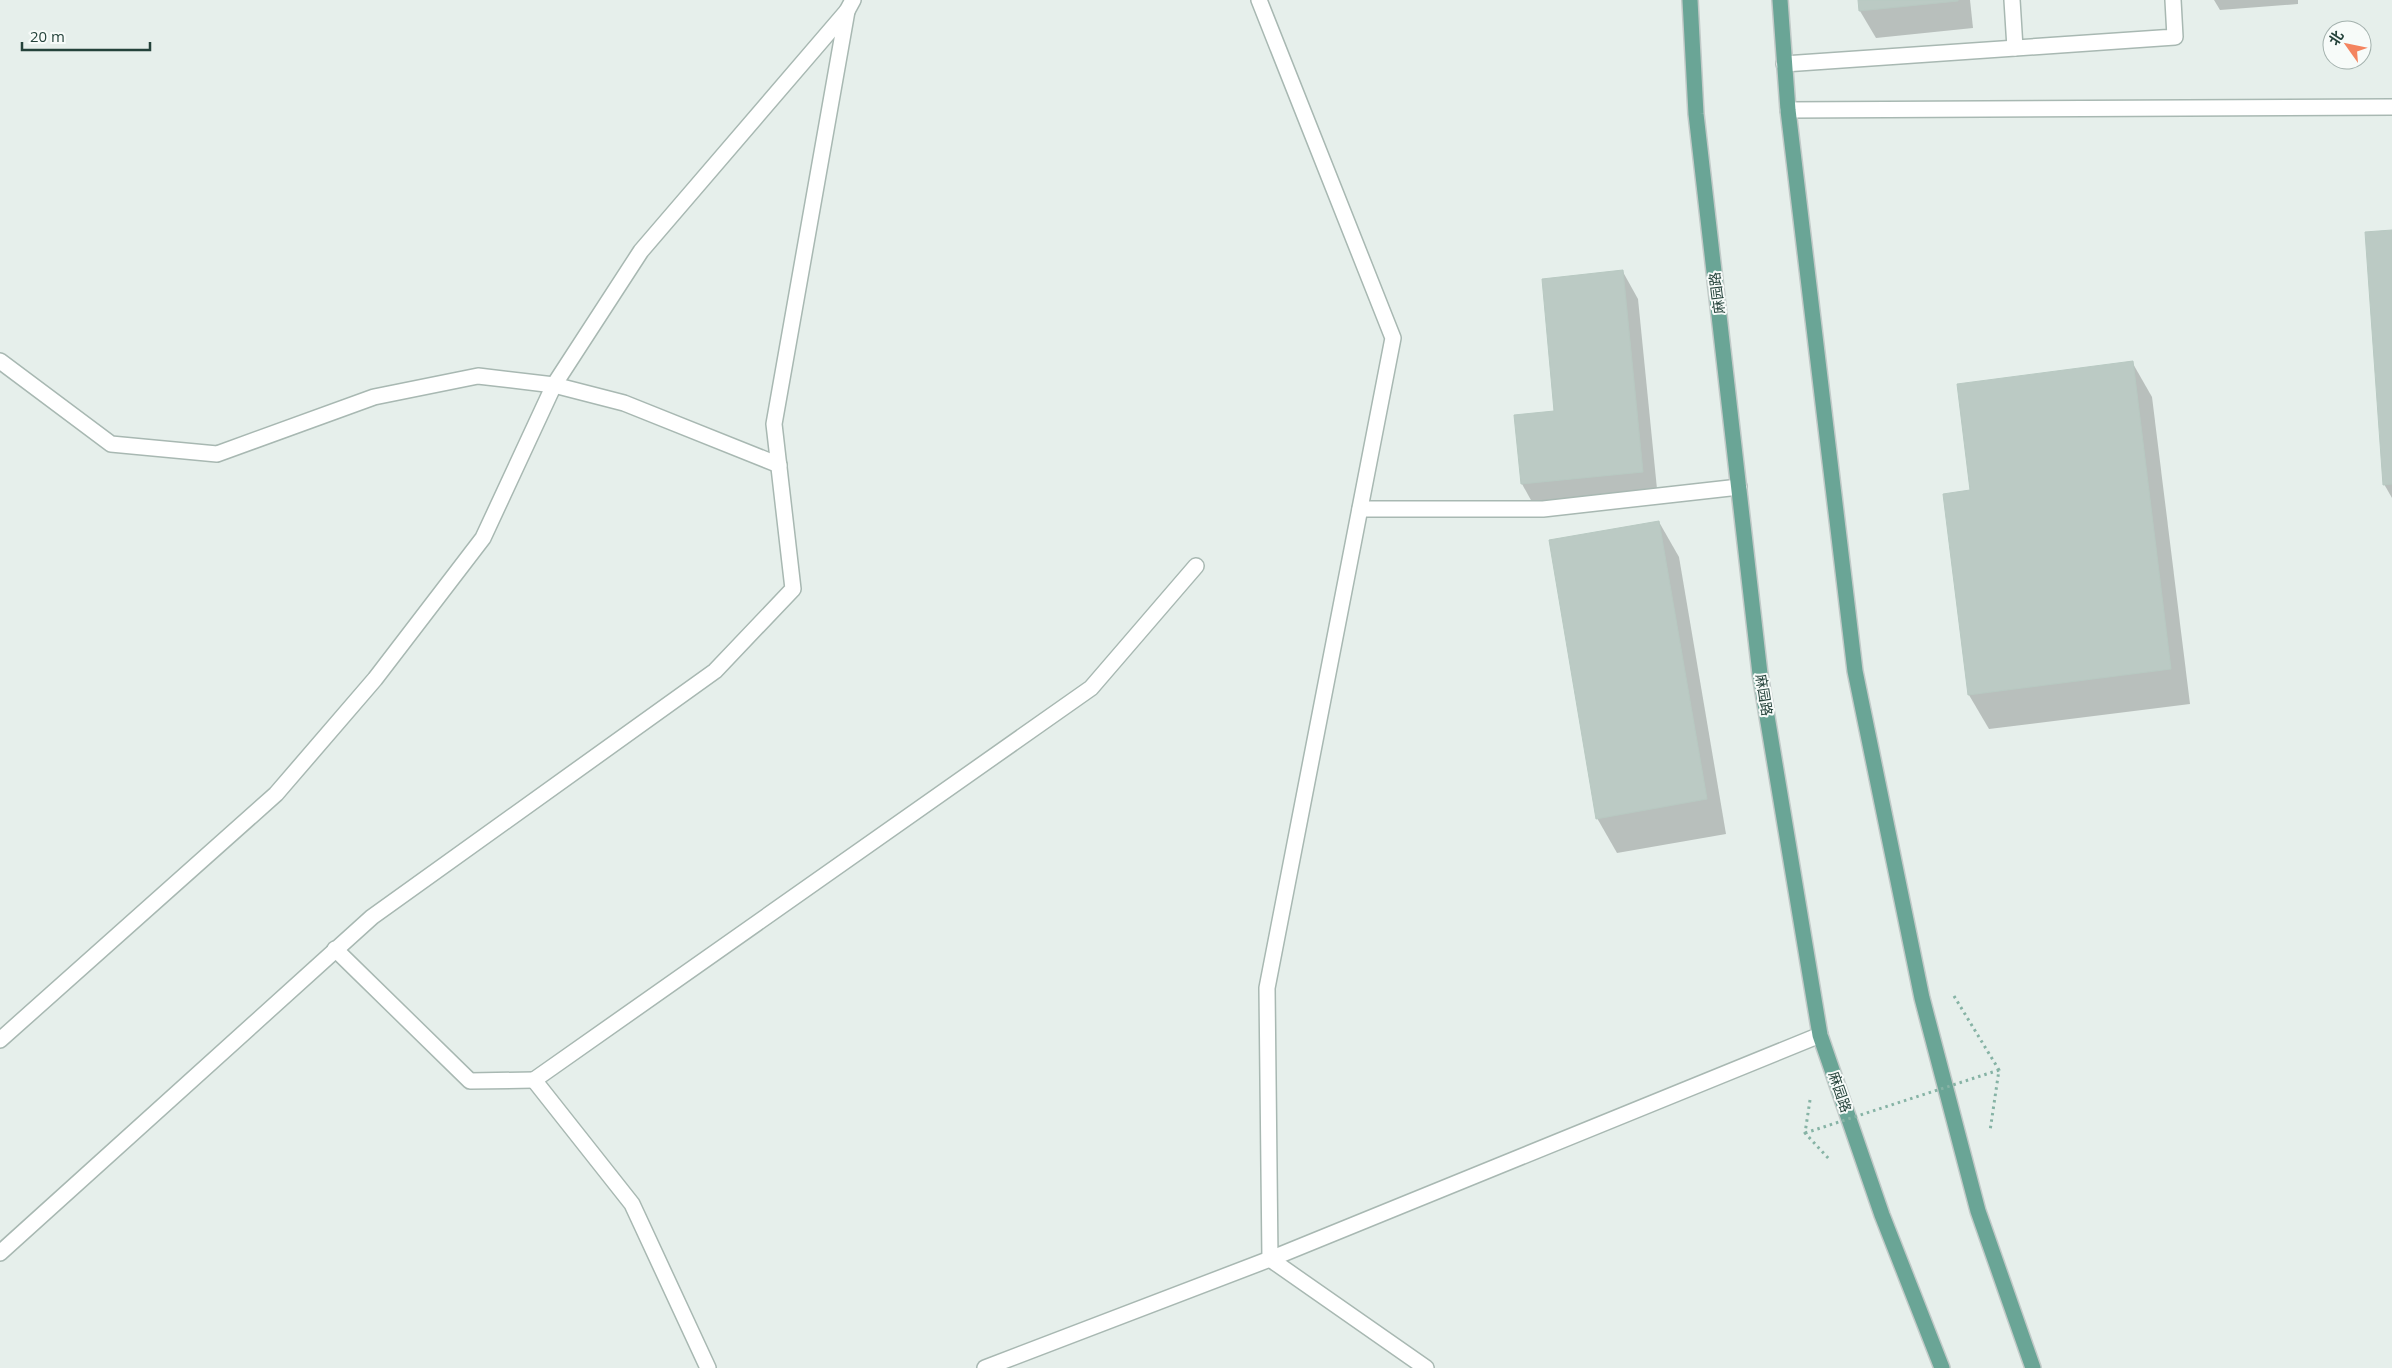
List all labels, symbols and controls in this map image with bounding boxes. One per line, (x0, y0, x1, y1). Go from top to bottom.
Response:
scale bar (22, 20, 150, 52)
north arrow (2322, 20, 2372, 70)
text: 20 m (30, 26, 65, 46)
text: 北 (2324, 27, 2347, 49)
street label: 麻园路 (1705, 271, 1728, 315)
street label: 麻园路 (1752, 673, 1777, 717)
street label: 麻园路 (1825, 1069, 1856, 1115)

